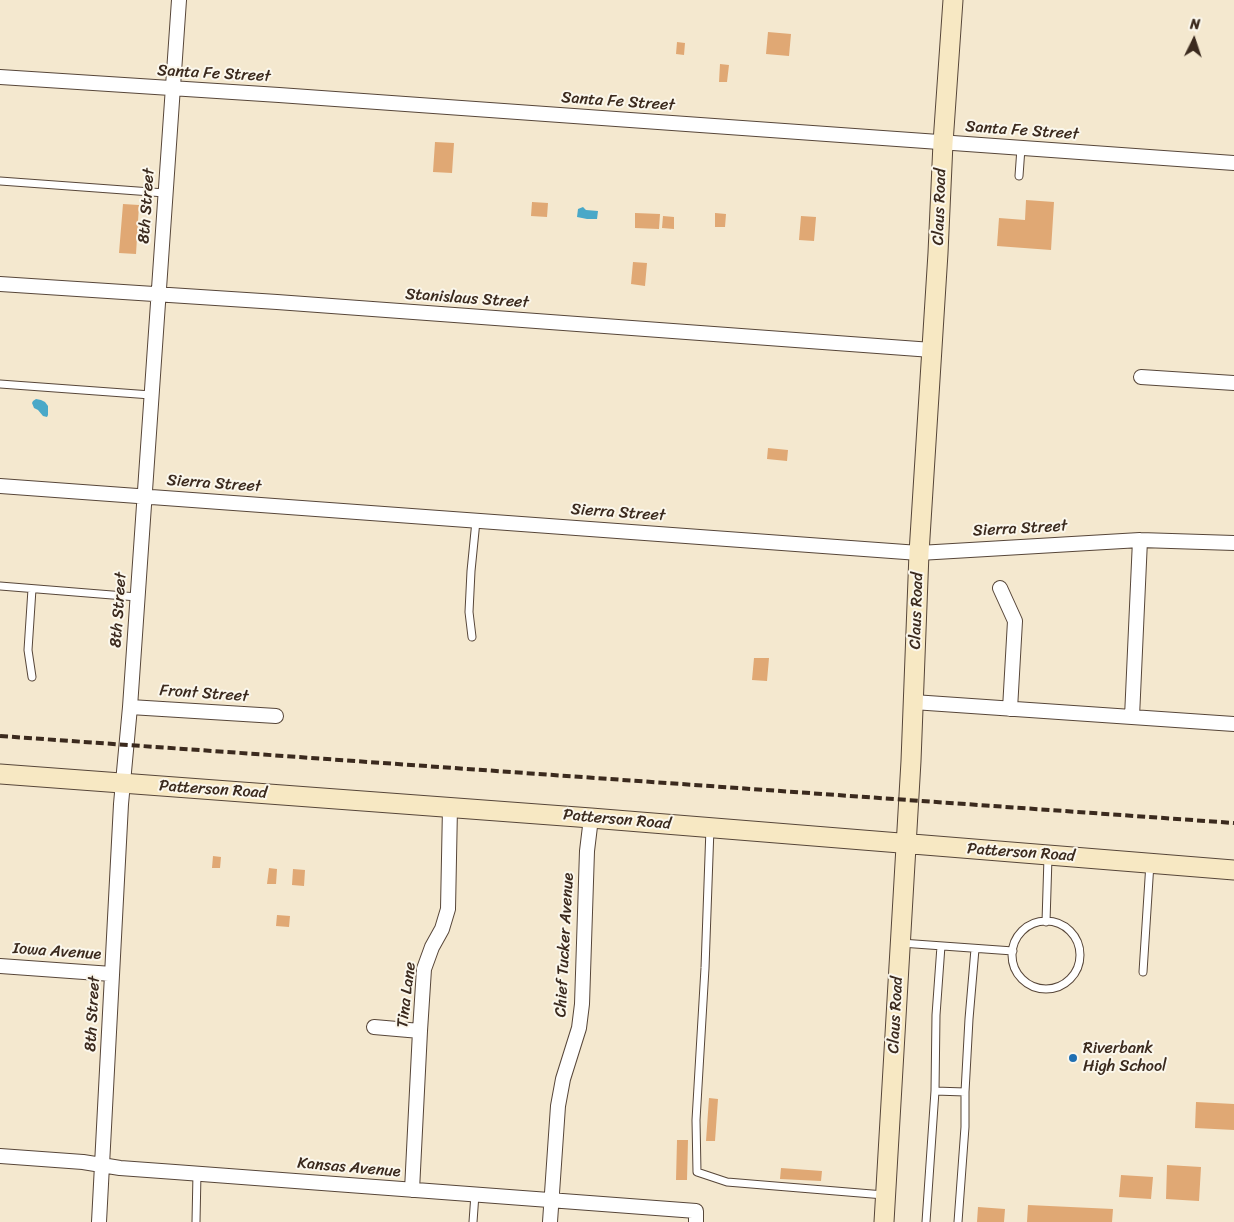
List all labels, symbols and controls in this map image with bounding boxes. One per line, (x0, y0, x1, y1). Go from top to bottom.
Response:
text: N (1189, 12, 1201, 37)
north arrow (1169, 15, 1219, 65)
street label: Santa Fe Street (157, 61, 271, 87)
street label: Santa Fe Street (561, 88, 675, 116)
street label: Santa Fe Street (965, 117, 1079, 145)
street label: 8th Street (135, 168, 159, 244)
street label: Claus Road (929, 168, 951, 246)
street label: Stanislaus Street (405, 285, 529, 313)
street label: Sierra Street (166, 471, 262, 497)
street label: Sierra Street (570, 500, 666, 526)
street label: Sierra Street (972, 517, 1068, 541)
street label: 8th Street (107, 572, 131, 648)
street label: Claus Road (906, 572, 928, 650)
street label: Front Street (159, 681, 249, 707)
street label: Patterson Road (158, 777, 268, 803)
street label: Patterson Road (562, 806, 672, 834)
street label: Patterson Road (966, 840, 1076, 866)
street label: Chief Tucker Avenue (552, 872, 578, 1018)
street label: Iowa Avenue (12, 939, 102, 965)
street label: Tina Lane (393, 961, 421, 1029)
street label: 8th Street (81, 976, 105, 1052)
street label: Claus Road (884, 976, 908, 1054)
place label: Riverbank High School (1083, 1039, 1167, 1077)
marker: Riverbank High School (1067, 1052, 1079, 1064)
street label: Kansas Avenue (297, 1154, 401, 1182)

